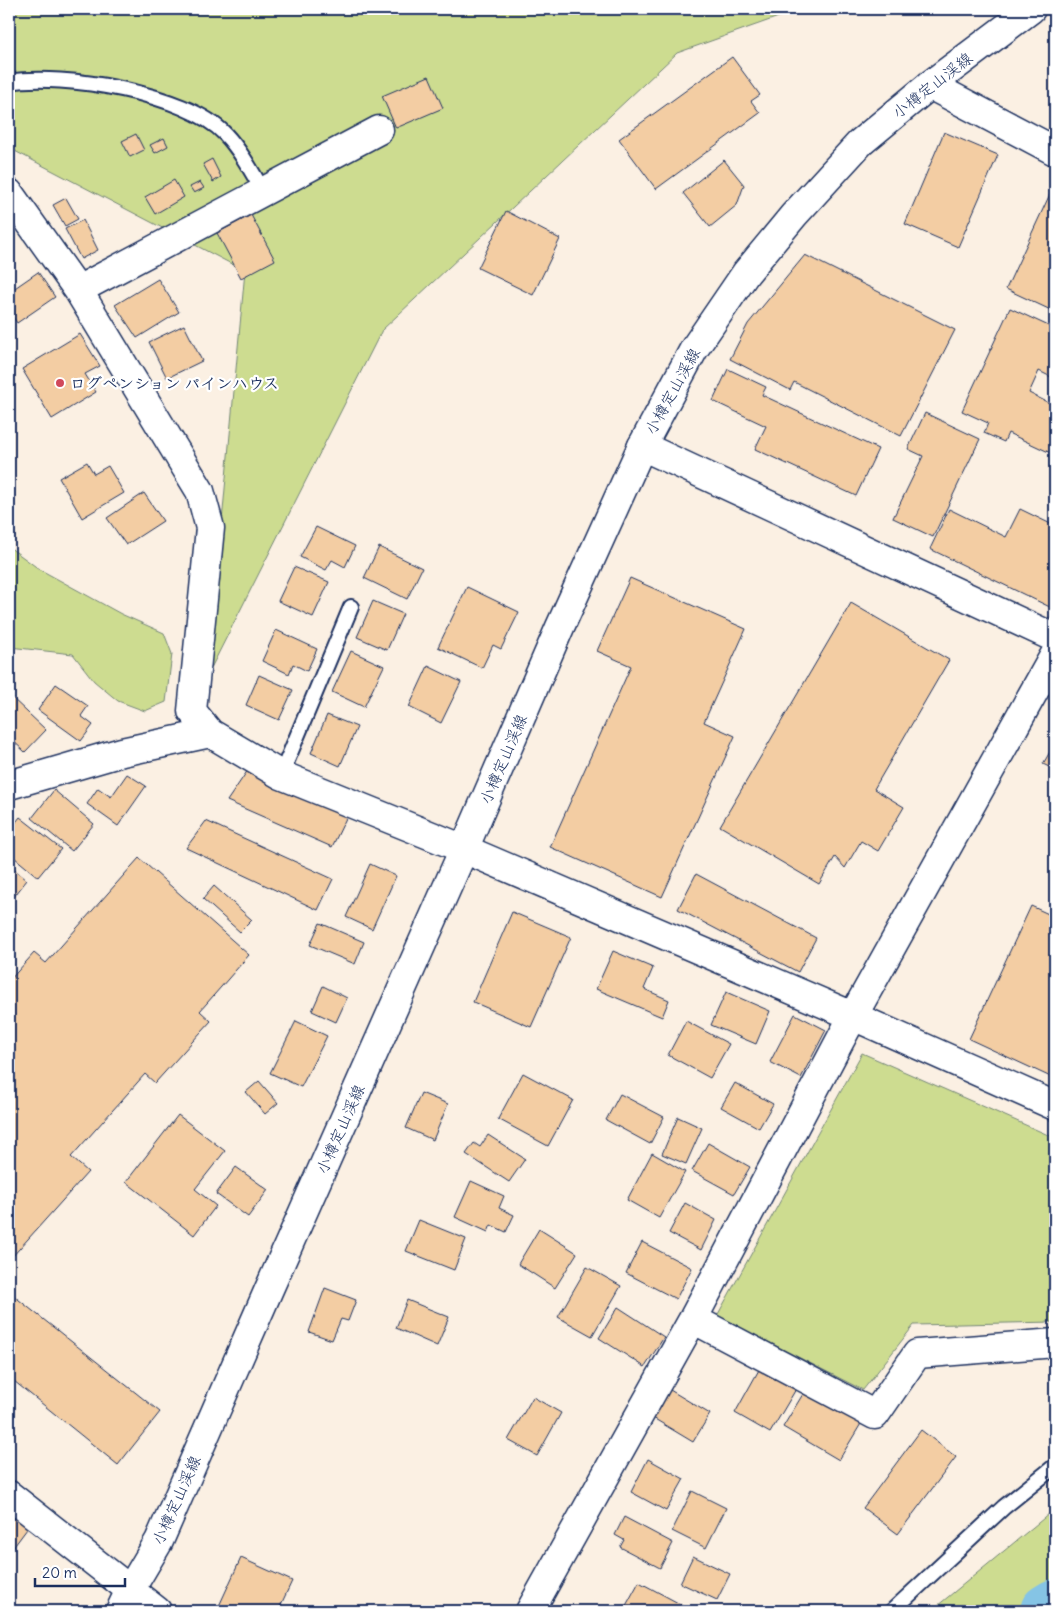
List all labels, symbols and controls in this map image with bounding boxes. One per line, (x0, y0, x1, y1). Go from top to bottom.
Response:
street label: 小樽定山渓線 (888, 48, 976, 122)
street label: 小樽定山渓線 (640, 344, 704, 438)
place label: ログペンション パインハウス (70, 373, 279, 393)
marker: ログペンション パインハウス (54, 377, 66, 389)
street label: 小樽定山渓線 (475, 711, 531, 807)
street label: 小樽定山渓線 (311, 1081, 369, 1177)
street label: 小樽定山渓線 (147, 1452, 205, 1548)
scale bar (35, 1555, 125, 1587)
text: 20 m (42, 1563, 77, 1582)

